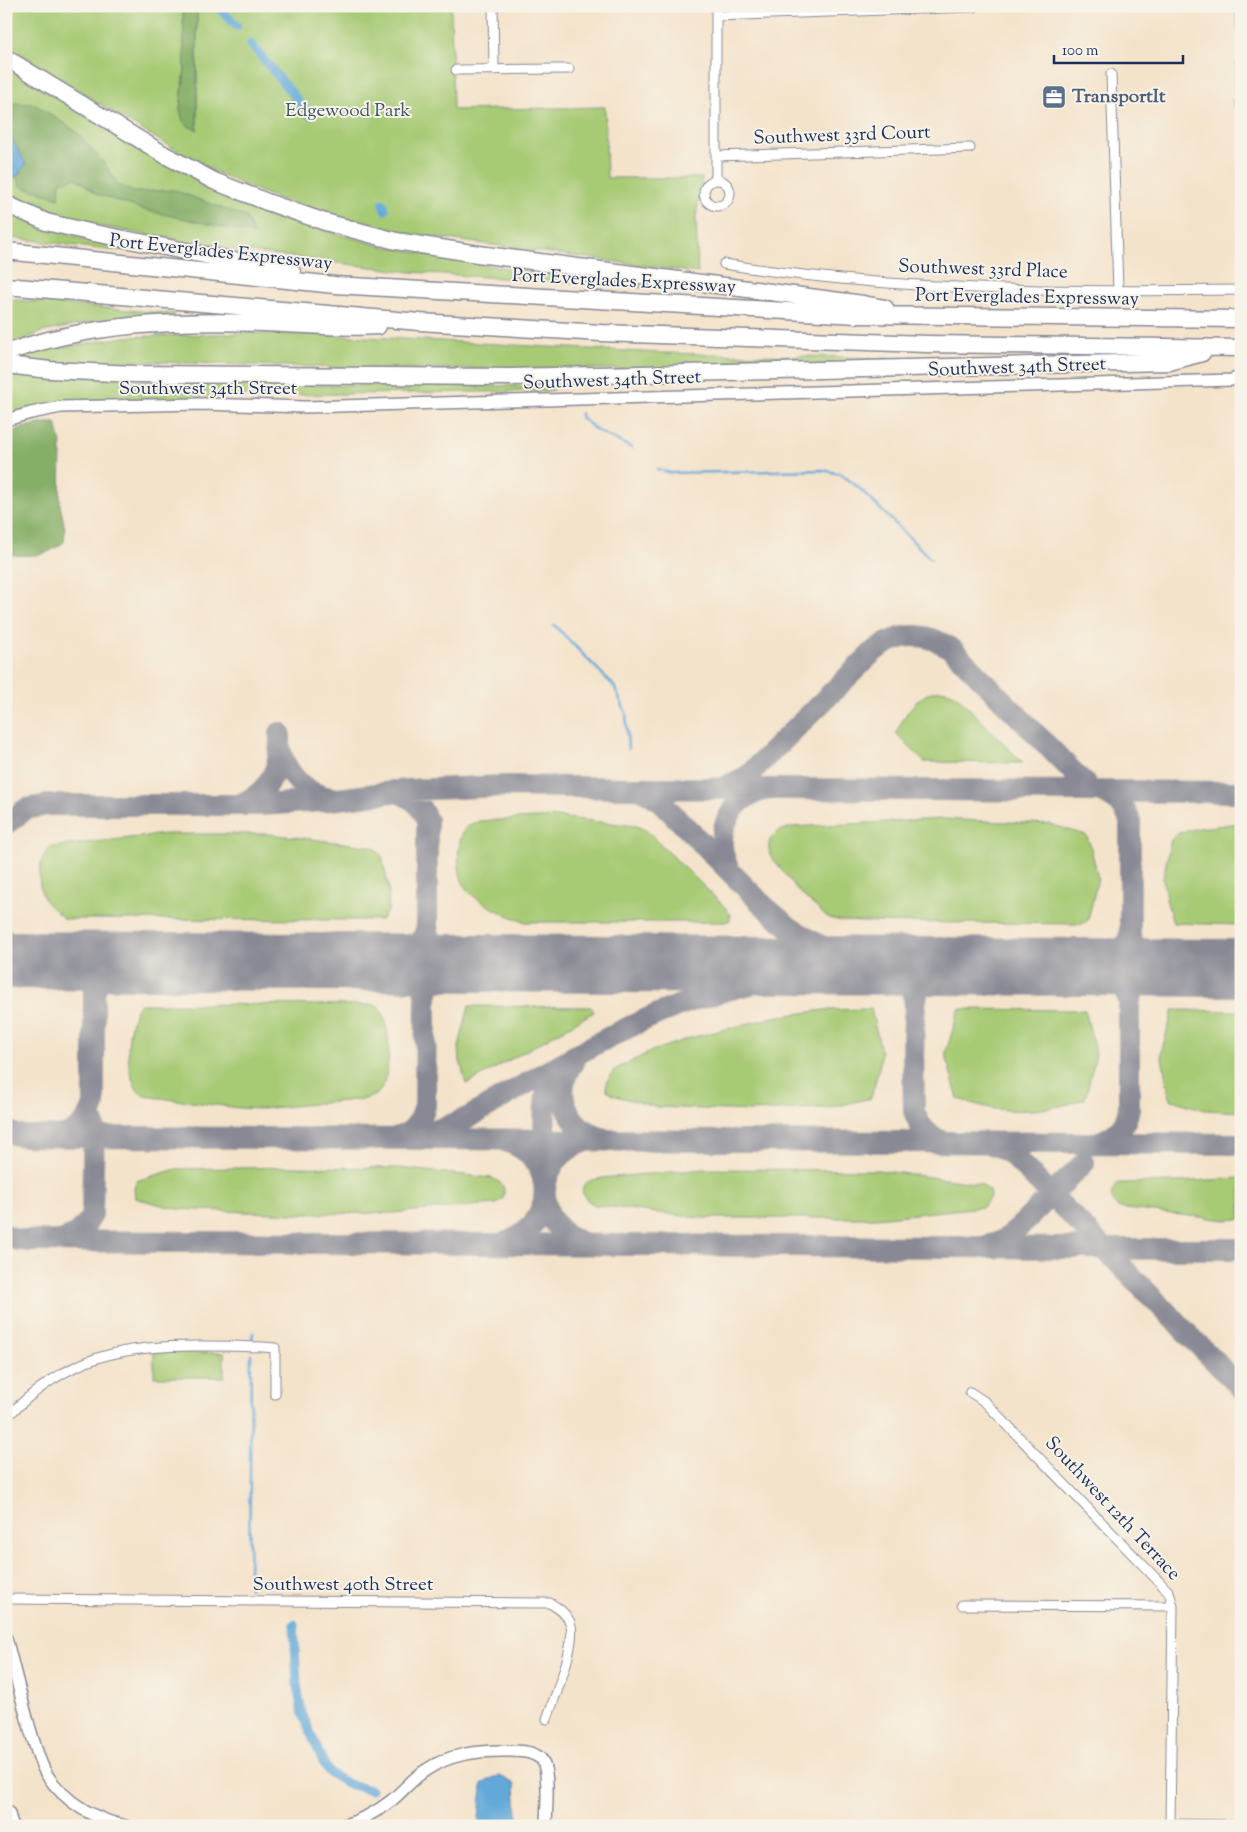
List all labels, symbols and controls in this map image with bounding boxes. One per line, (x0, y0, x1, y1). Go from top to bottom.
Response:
scale bar (1054, 32, 1183, 64)
text: 100 m (1062, 41, 1099, 62)
office icon: TransportIt (1041, 84, 1067, 110)
place label: TransportIt (1072, 84, 1166, 111)
park label: Edgewood Park (285, 98, 411, 125)
street label: Southwest 33rd Court (753, 119, 932, 153)
street label: Port Everglades Expressway (108, 228, 334, 278)
street label: Southwest 33rd Place (898, 254, 1068, 286)
street label: Port Everglades Expressway (511, 263, 737, 301)
street label: Port Everglades Expressway (915, 283, 1140, 313)
street label: Southwest 34th Street (927, 351, 1107, 385)
street label: Southwest 34th Street (522, 364, 702, 398)
street label: Southwest 34th Street (119, 376, 298, 403)
street label: Southwest 12th Terrace (1038, 1431, 1186, 1587)
street label: Southwest 40th Street (253, 1572, 434, 1599)

